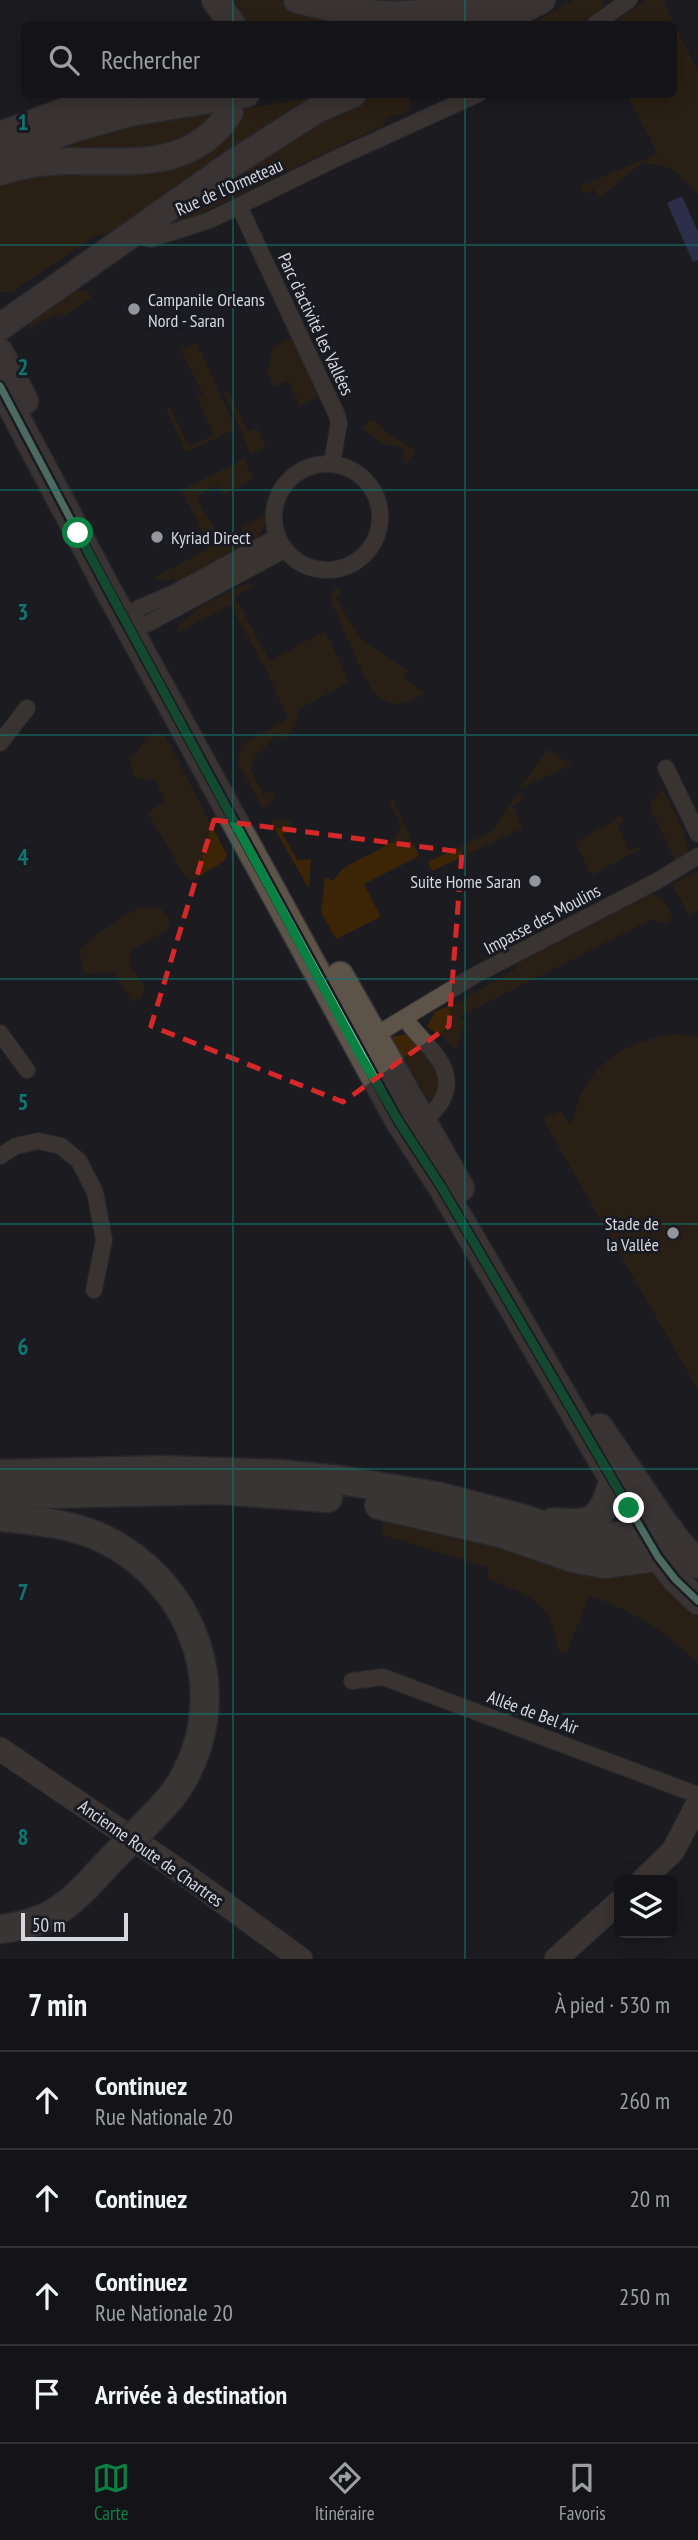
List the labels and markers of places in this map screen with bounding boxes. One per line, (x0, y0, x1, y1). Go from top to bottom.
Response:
place label: Campanile Orleans Nord - Saran (148, 288, 265, 332)
marker: Campanile Orleans Nord - Saran (126, 301, 142, 317)
place label: Kyriad Direct (171, 526, 251, 549)
marker: Kyriad Direct (149, 529, 165, 545)
place label: Suite Home Saran (410, 870, 521, 893)
marker: Suite Home Saran (527, 873, 543, 889)
place label: Stade de la Vallée (605, 1212, 659, 1256)
marker: Stade de la Vallée (665, 1225, 681, 1241)

